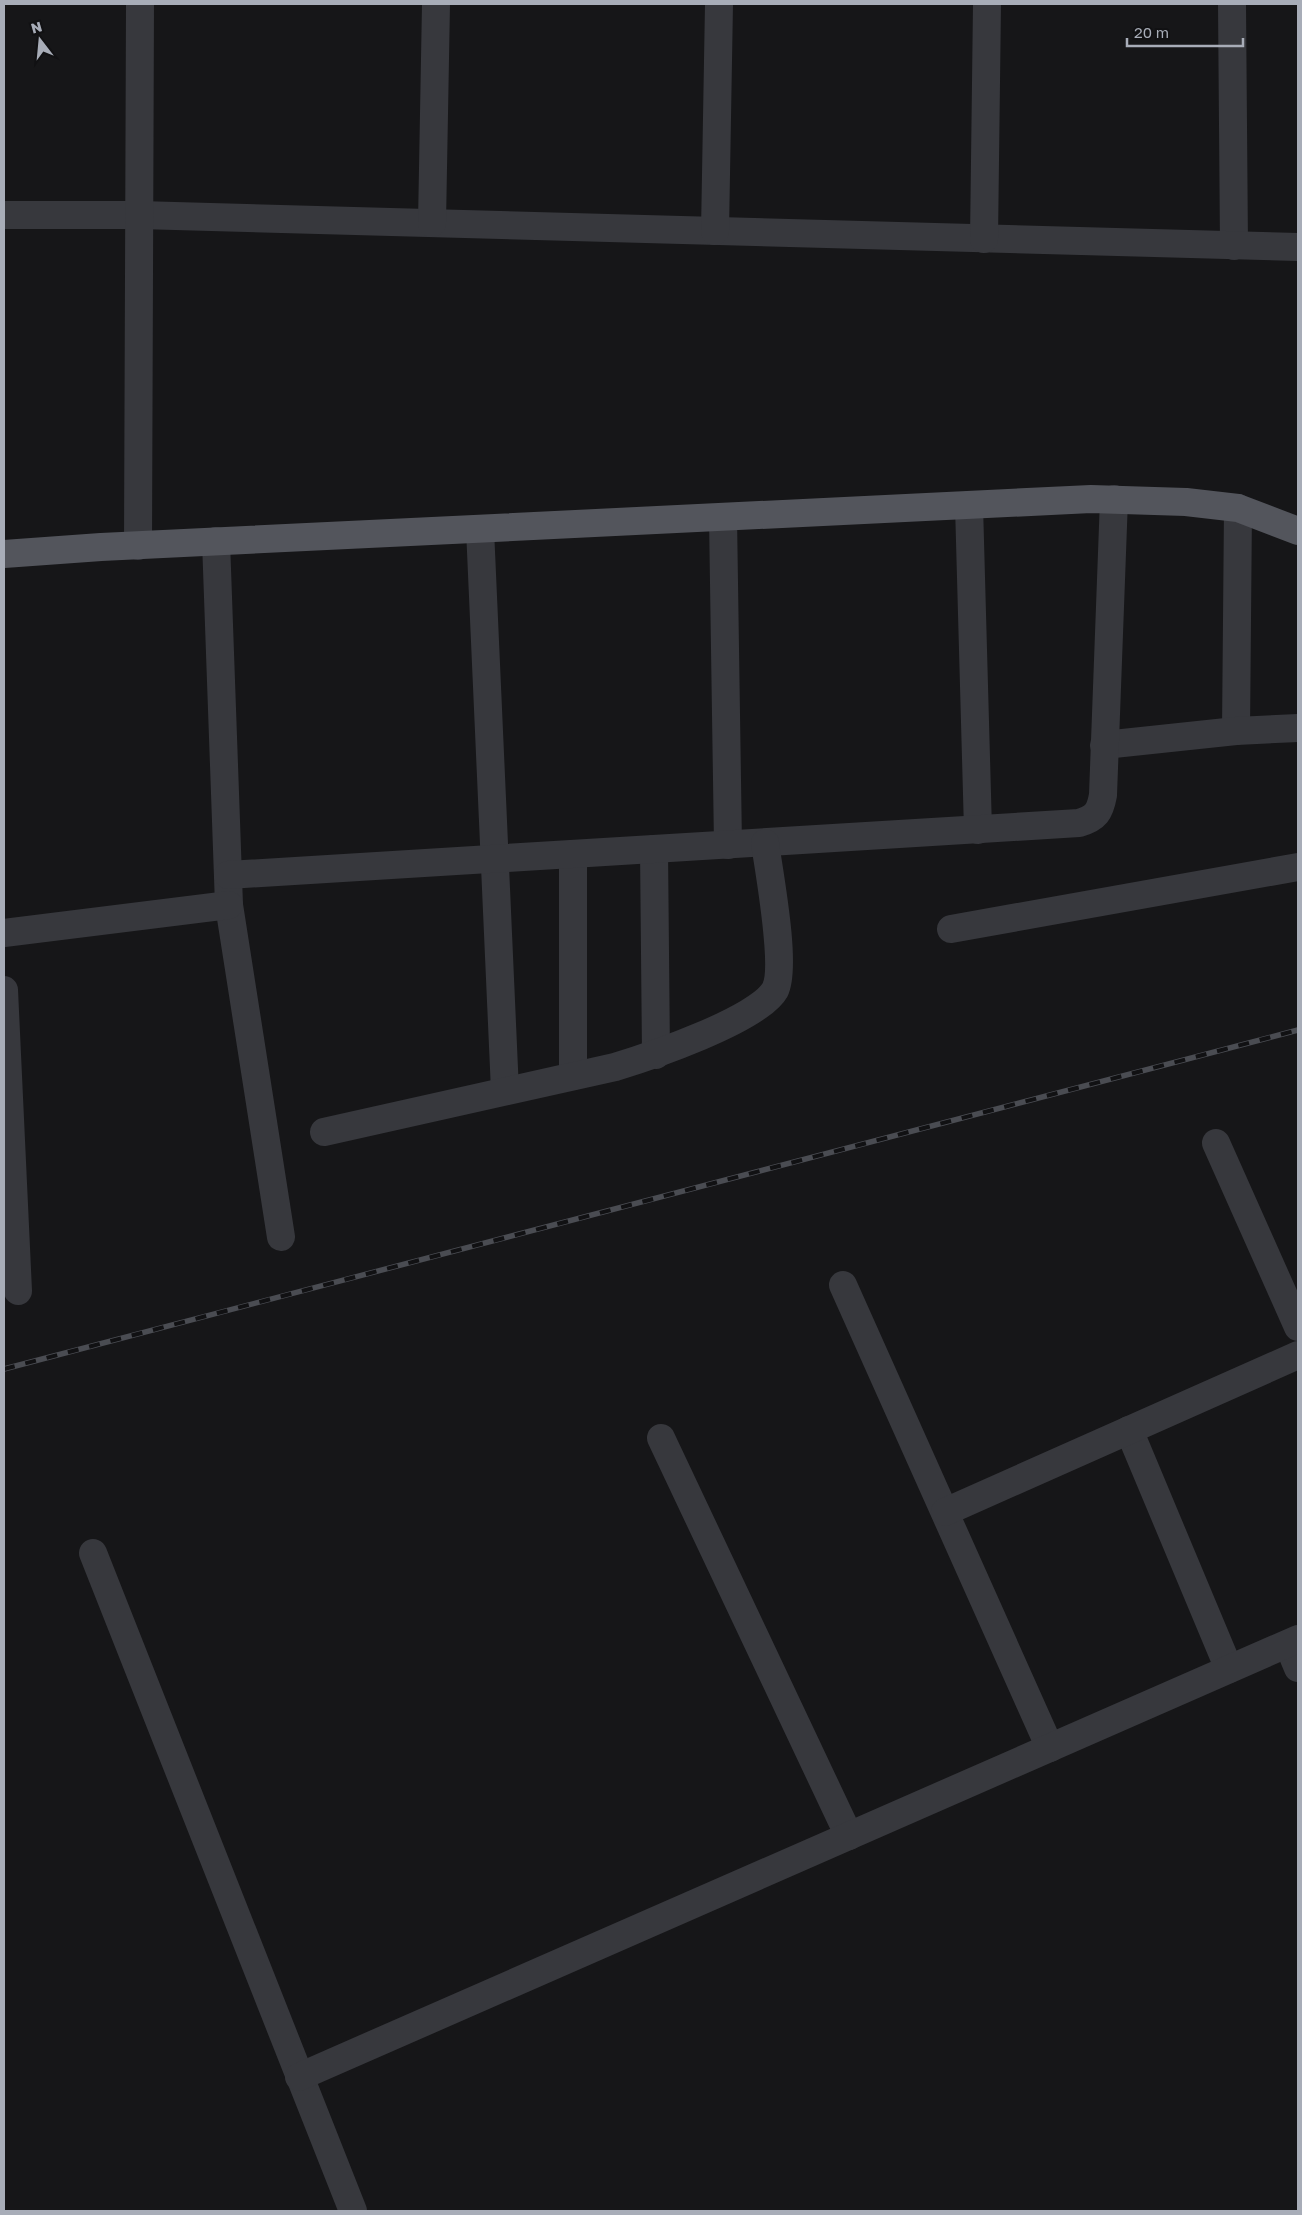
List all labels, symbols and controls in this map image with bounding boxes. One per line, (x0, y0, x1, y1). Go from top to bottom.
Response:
north arrow (15, 15, 65, 65)
scale bar (1127, 15, 1243, 47)
text: N (29, 17, 44, 37)
text: 20 m (1134, 23, 1169, 41)

